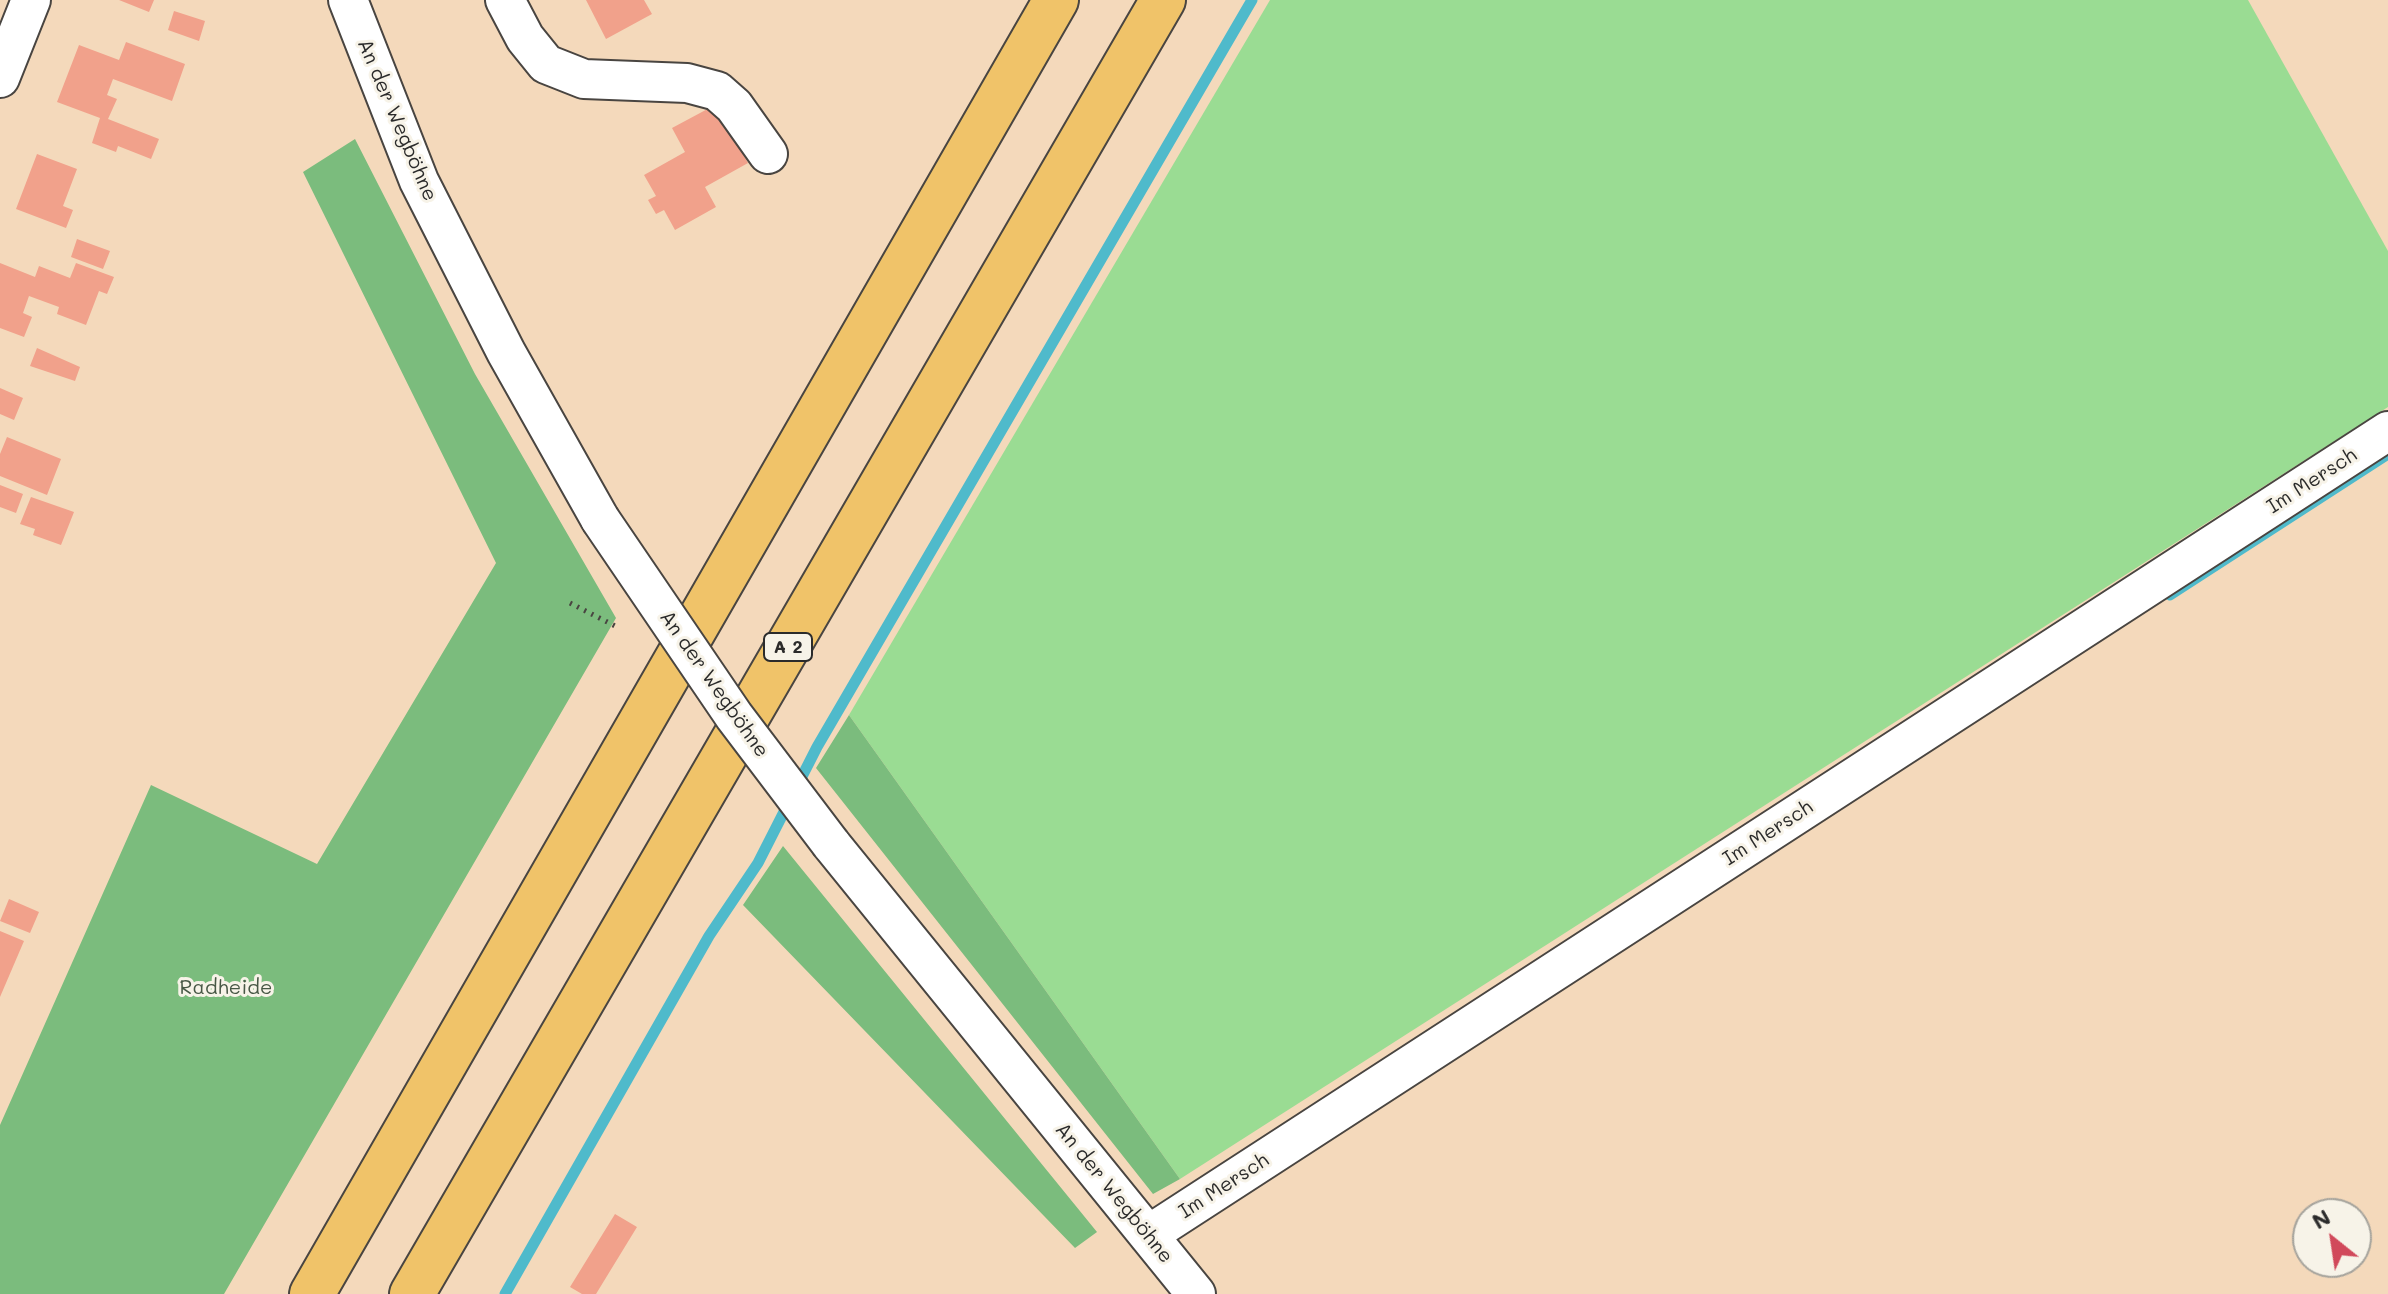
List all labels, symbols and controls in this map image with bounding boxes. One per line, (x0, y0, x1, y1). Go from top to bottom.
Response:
street label: An der Wegböhne (352, 35, 442, 205)
street label: Im Mersch (2263, 443, 2361, 519)
street label: An der Wegböhne (654, 606, 774, 762)
road number: A 2 (764, 633, 812, 661)
street label: Im Mersch (1719, 795, 1817, 871)
park label: Radheide (180, 976, 272, 1000)
street label: An der Wegböhne (1050, 1118, 1178, 1268)
street label: Im Mersch (1175, 1148, 1273, 1224)
north arrow (2292, 1198, 2372, 1278)
text: N (2306, 1202, 2335, 1235)

